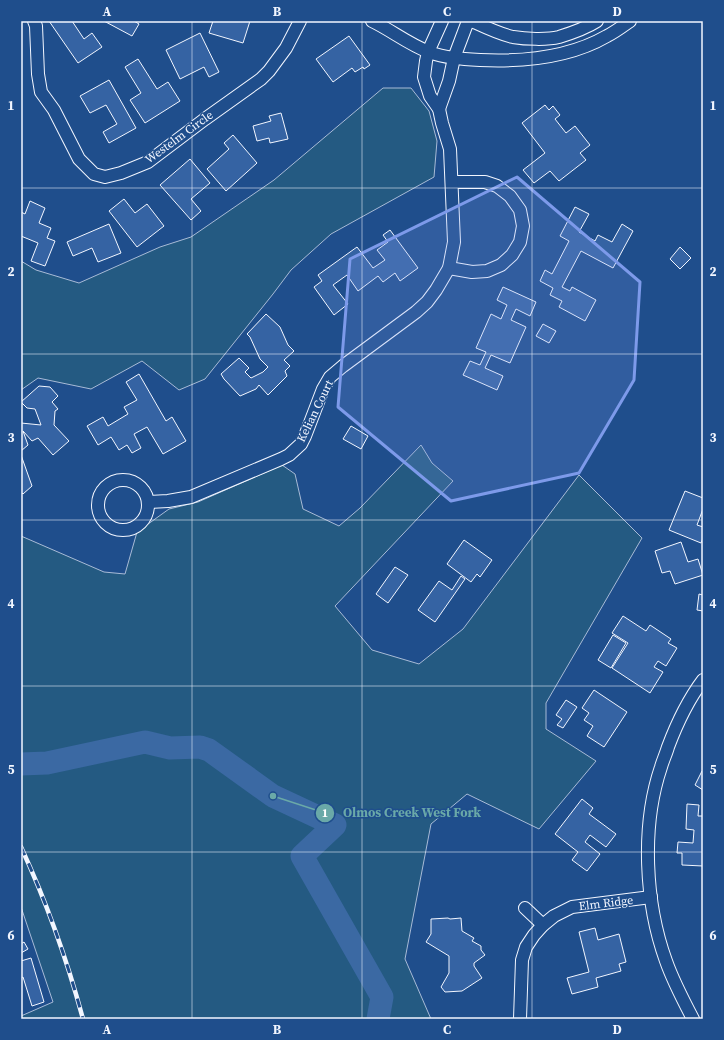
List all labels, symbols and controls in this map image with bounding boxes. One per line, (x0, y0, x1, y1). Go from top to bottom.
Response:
text: A (103, 3, 112, 20)
text: B (273, 3, 282, 20)
text: C (443, 3, 451, 20)
text: D (612, 3, 622, 20)
text: 1 (7, 97, 15, 114)
text: 1 (709, 97, 717, 114)
street label: Westelm Circle (142, 107, 216, 167)
text: 2 (7, 263, 15, 280)
text: 2 (709, 263, 717, 280)
street label: Kelian Court (293, 377, 337, 445)
text: 3 (7, 429, 15, 446)
text: 3 (709, 429, 717, 446)
text: 4 (7, 595, 15, 612)
text: 4 (709, 595, 717, 612)
text: 5 (7, 761, 15, 778)
text: 5 (709, 761, 717, 778)
callout: Olmos Creek West Fork (315, 800, 489, 825)
text: Olmos Creek West Fork (343, 804, 481, 821)
text: 1 (322, 805, 328, 821)
street label: Elm Ridge (578, 892, 634, 914)
text: 6 (7, 927, 15, 944)
text: 6 (709, 927, 717, 944)
text: A (103, 1021, 112, 1038)
text: B (273, 1021, 282, 1038)
text: C (443, 1021, 451, 1038)
text: D (612, 1021, 622, 1038)

